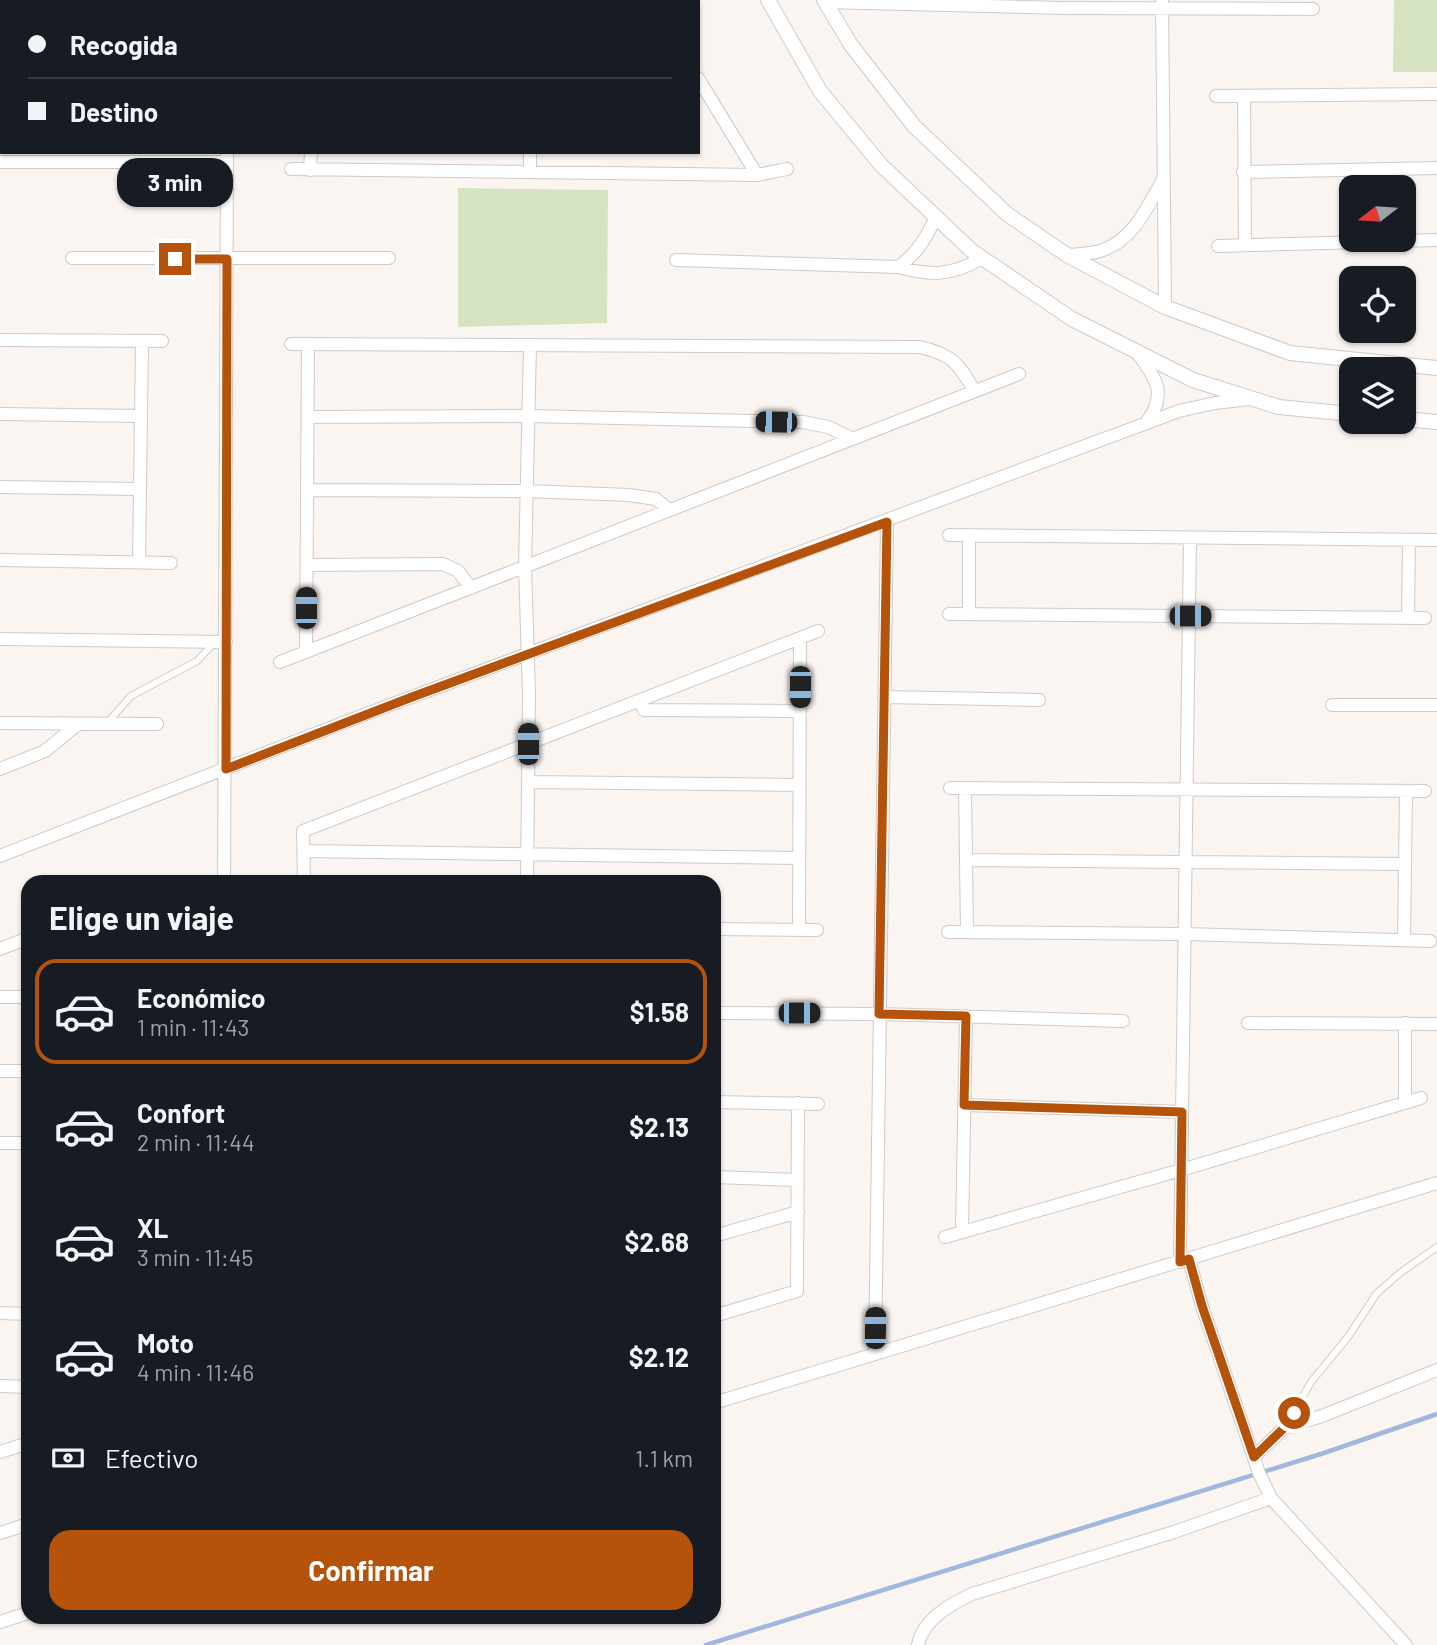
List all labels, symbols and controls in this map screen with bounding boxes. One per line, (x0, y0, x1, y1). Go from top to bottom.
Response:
text: Recogida (70, 29, 178, 60)
text: Destino (70, 96, 158, 127)
callout: 3 min (117, 158, 233, 206)
text: 3 min (148, 168, 202, 196)
north arrow (1339, 175, 1416, 252)
map controls (1339, 175, 1416, 434)
route end (159, 243, 191, 275)
button: locate (1339, 266, 1416, 343)
button: layers (1339, 357, 1416, 434)
car (755, 411, 798, 433)
car (296, 587, 317, 629)
car (1170, 606, 1212, 627)
car (790, 666, 811, 708)
car (518, 723, 539, 765)
text: Elige un viaje (49, 898, 234, 936)
icon: car (53, 980, 116, 1043)
text: Económico (137, 982, 266, 1013)
text: $1.58 (630, 996, 689, 1027)
car (779, 1003, 821, 1024)
text: 1 min · 11:43 (137, 1013, 249, 1041)
icon: car (53, 1095, 116, 1158)
text: Confort (137, 1097, 225, 1128)
text: $2.13 (629, 1111, 689, 1142)
text: 2 min · 11:44 (137, 1128, 255, 1156)
icon: car (53, 1210, 116, 1273)
text: XL (137, 1212, 168, 1243)
text: $2.68 (625, 1226, 689, 1257)
text: 3 min · 11:45 (137, 1243, 253, 1271)
car (865, 1307, 886, 1349)
icon: car (53, 1325, 116, 1388)
text: Moto (137, 1327, 194, 1358)
text: $2.12 (629, 1341, 689, 1372)
text: 4 min · 11:46 (137, 1358, 254, 1386)
route start (1278, 1397, 1310, 1429)
icon: cash (49, 1439, 87, 1477)
text: Efectivo (105, 1442, 198, 1473)
text: 1.1 km (635, 1444, 693, 1472)
button: Confirmar (49, 1530, 693, 1610)

